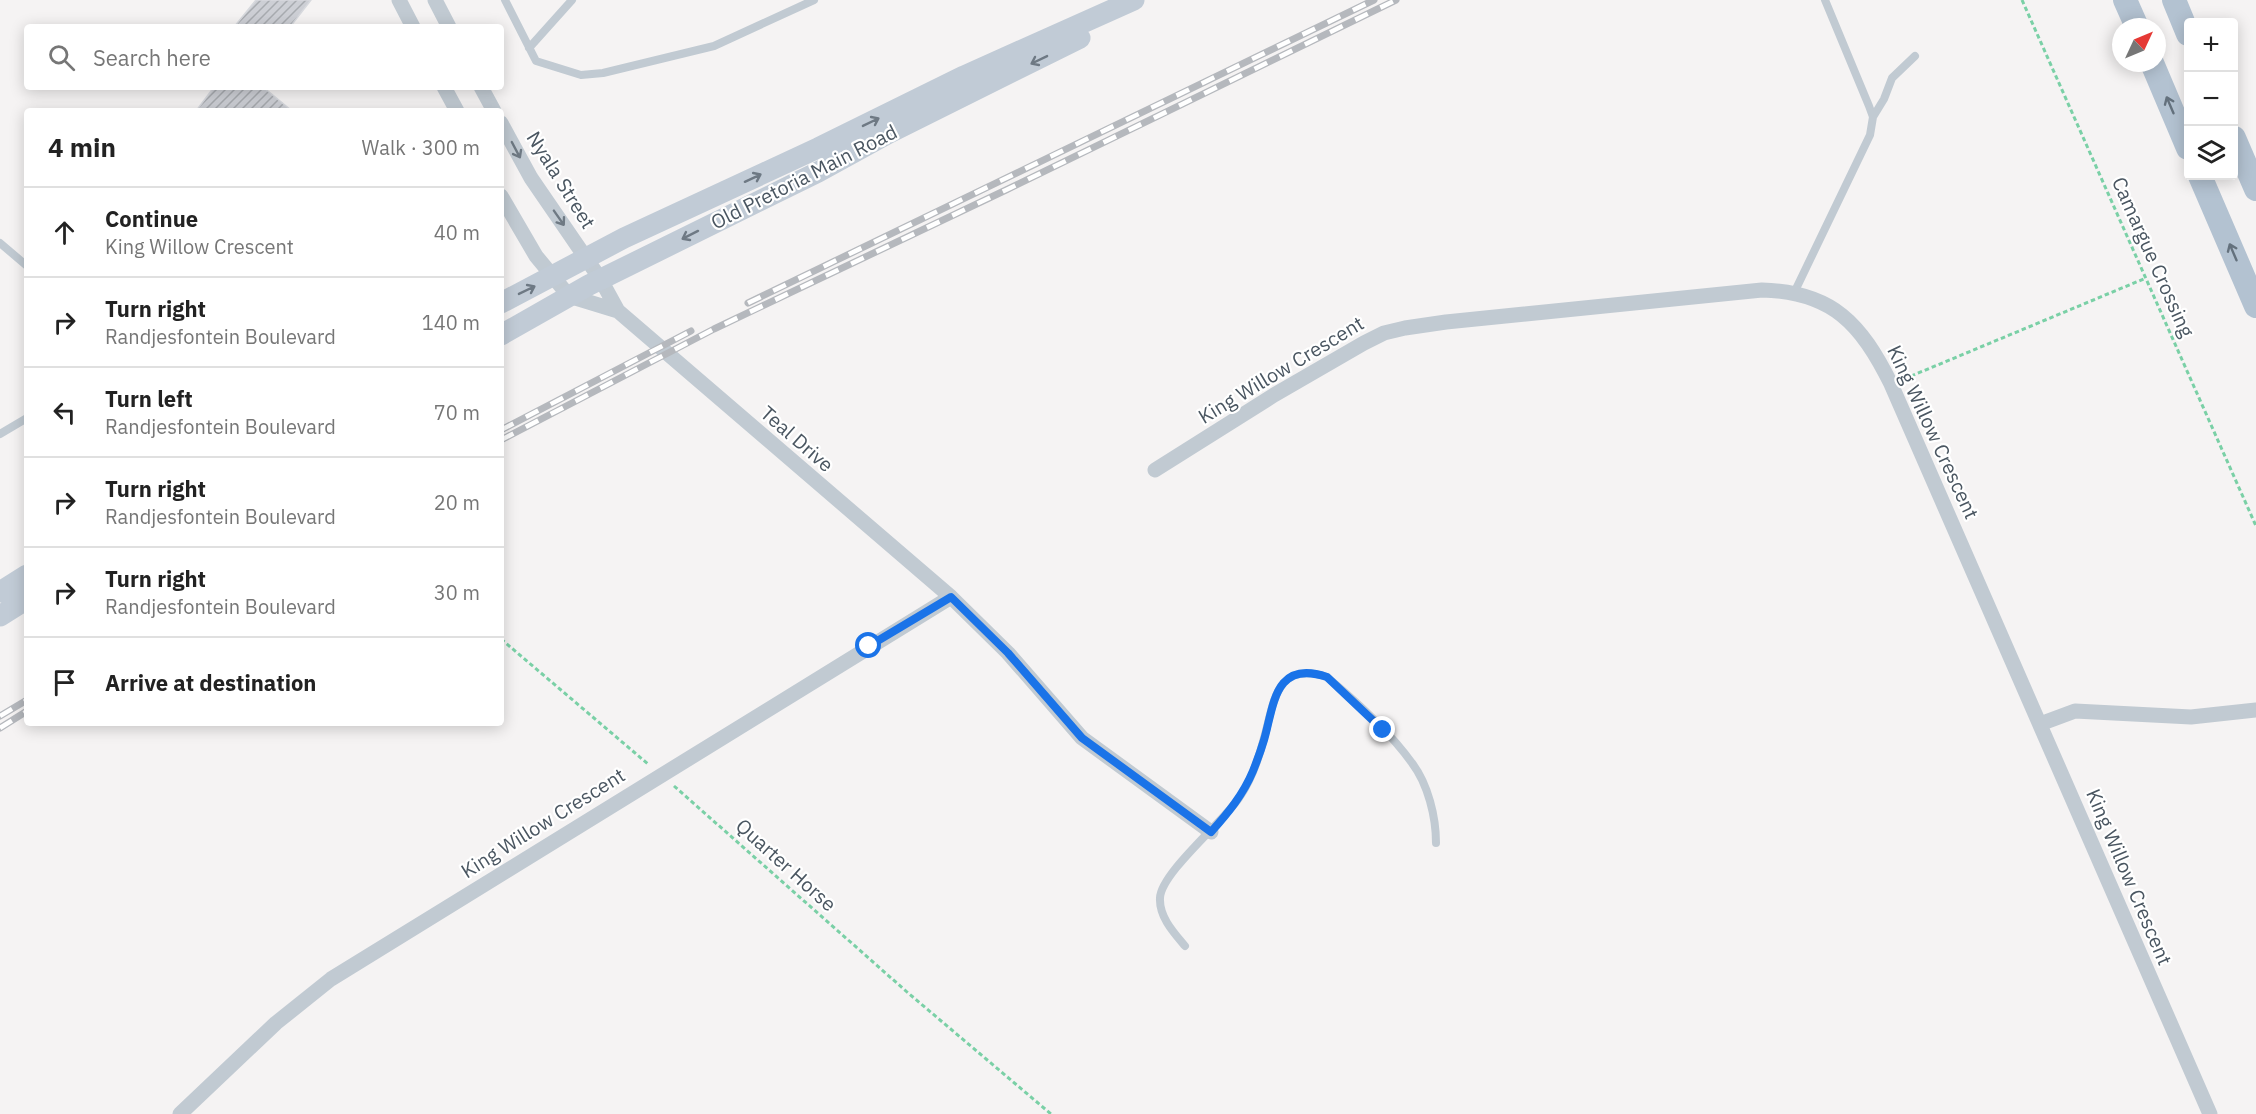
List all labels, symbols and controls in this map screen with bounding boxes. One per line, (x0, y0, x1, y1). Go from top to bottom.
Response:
north arrow (2112, 18, 2166, 72)
map controls (2184, 18, 2238, 180)
button: + (2184, 18, 2238, 72)
search box (24, 24, 504, 90)
icon: search (45, 41, 78, 74)
text: Search here (93, 43, 211, 72)
one-way arrow (1031, 54, 1049, 66)
button: − (2184, 72, 2238, 126)
one-way arrow (2164, 97, 2176, 115)
one-way arrow (861, 116, 879, 127)
street label: Old Pretoria Main Road (706, 118, 902, 235)
street label: Nyala Street (521, 126, 602, 234)
button: layers (2184, 126, 2238, 180)
text: 4 min (48, 130, 116, 164)
text: Walk · 300 m (362, 134, 480, 161)
one-way arrow (511, 141, 522, 159)
one-way arrow (743, 171, 761, 183)
street label: Camargue Crossing (2106, 172, 2201, 342)
text: Continue (105, 204, 198, 233)
one-way arrow (553, 209, 565, 226)
icon: ahead (48, 216, 81, 249)
text: 40 m (434, 219, 480, 246)
one-way arrow (682, 229, 700, 241)
text: King Willow Crescent (105, 233, 294, 260)
one-way arrow (2227, 244, 2238, 262)
one-way arrow (517, 283, 535, 295)
text: Turn right (105, 294, 206, 323)
icon: right (48, 306, 81, 339)
text: 140 m (422, 309, 480, 336)
street label: King Willow Crescent (1193, 309, 1369, 430)
text: Randjesfontein Boulevard (105, 323, 336, 350)
street label: King Willow Crescent (1881, 341, 1986, 523)
text: Turn left (105, 384, 193, 413)
icon: left (48, 396, 81, 429)
text: 70 m (434, 399, 480, 426)
street label: Teal Drive (755, 399, 840, 478)
text: Randjesfontein Boulevard (105, 413, 336, 440)
text: Turn right (105, 474, 206, 503)
icon: right (48, 486, 81, 519)
text: 20 m (434, 489, 480, 516)
text: Randjesfontein Boulevard (105, 503, 336, 530)
text: Turn right (105, 564, 206, 593)
icon: right (48, 576, 81, 609)
text: 30 m (434, 579, 480, 606)
text: Randjesfontein Boulevard (105, 593, 336, 620)
route start (855, 632, 881, 658)
icon: arrive (48, 666, 81, 699)
text: Arrive at destination (105, 668, 316, 697)
route end (1369, 716, 1395, 742)
street label: King Willow Crescent (456, 761, 630, 884)
street label: King Willow Crescent (2080, 785, 2179, 969)
street label: Quarter Horse (730, 812, 843, 917)

